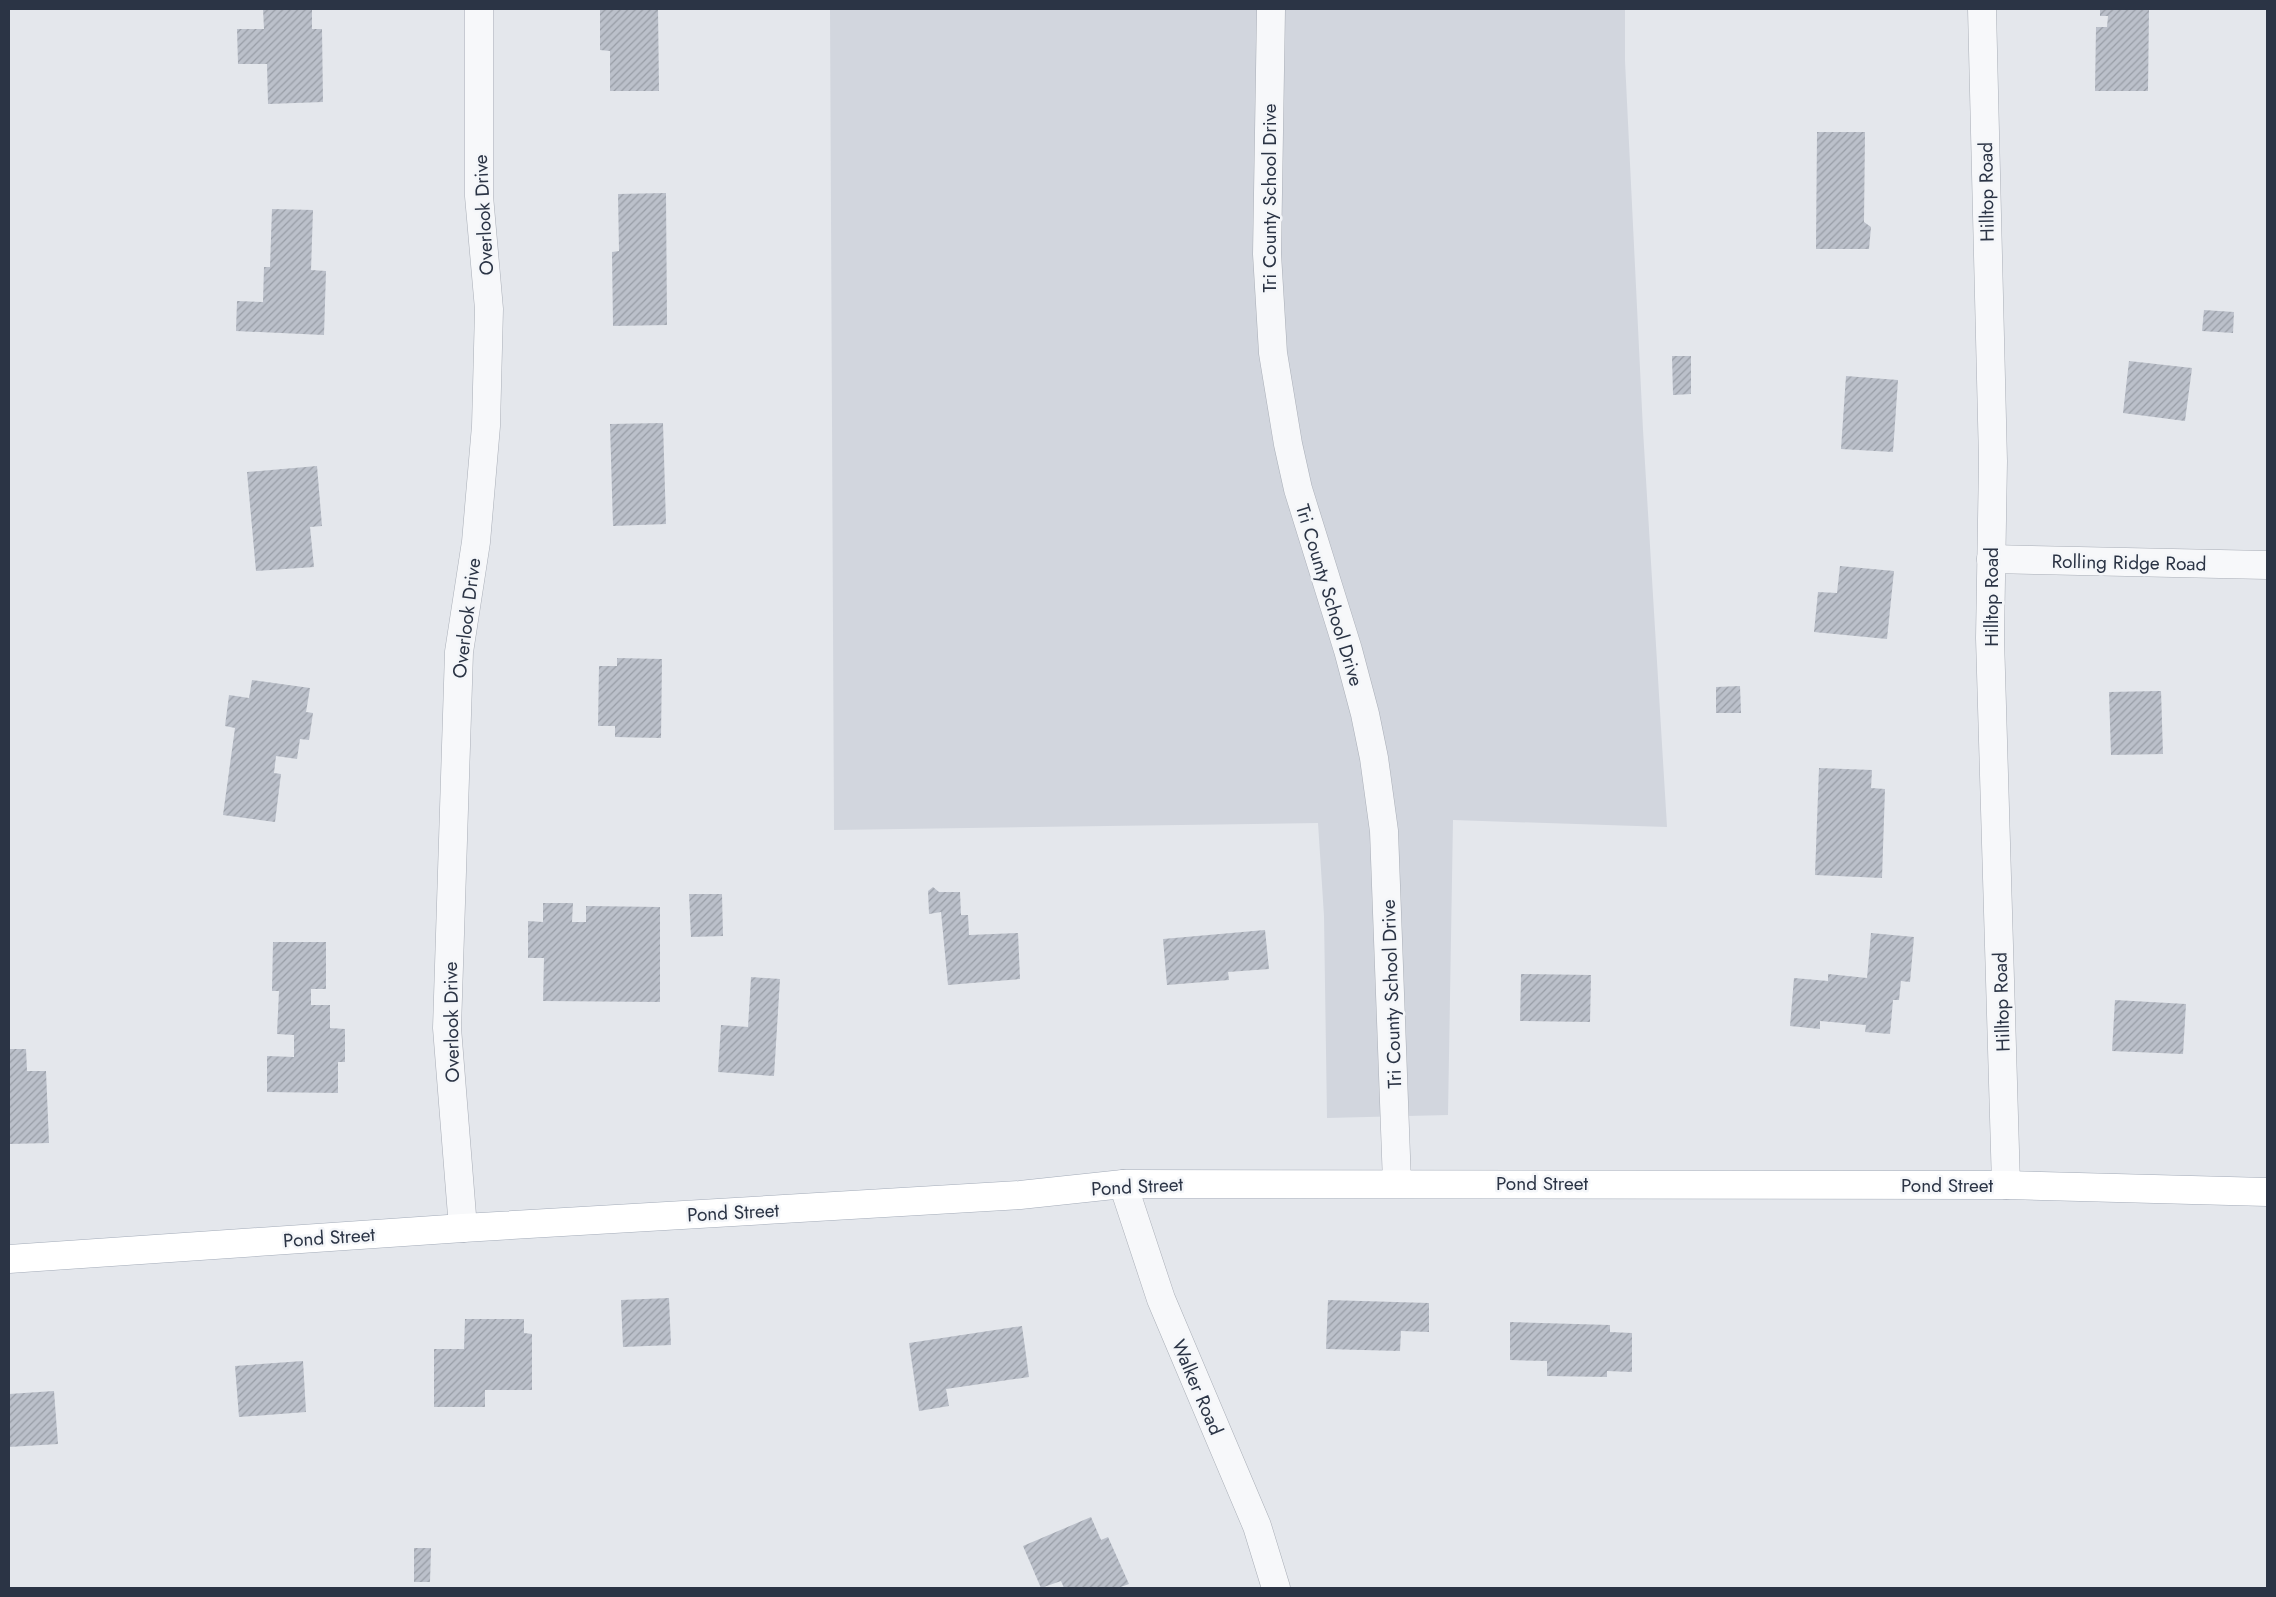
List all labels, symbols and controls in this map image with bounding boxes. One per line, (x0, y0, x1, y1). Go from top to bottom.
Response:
street label: Tri County School Drive (1256, 103, 1283, 292)
street label: Hilltop Road (1972, 142, 2001, 242)
street label: Overlook Drive (467, 154, 500, 276)
street label: Tri County School Drive (1289, 501, 1370, 690)
street label: Hilltop Road (1978, 547, 2005, 647)
street label: Rolling Ridge Road (2051, 548, 2207, 577)
street label: Overlook Drive (446, 556, 487, 680)
street label: Tri County School Drive (1375, 899, 1408, 1089)
street label: Hilltop Road (1986, 952, 2017, 1052)
street label: Overlook Drive (437, 961, 466, 1083)
street label: Pond Street (1496, 1170, 1588, 1197)
street label: Pond Street (1090, 1171, 1184, 1202)
street label: Pond Street (1901, 1172, 1993, 1199)
street label: Pond Street (686, 1197, 780, 1228)
street label: Pond Street (282, 1221, 376, 1254)
street label: Walker Road (1165, 1335, 1230, 1439)

